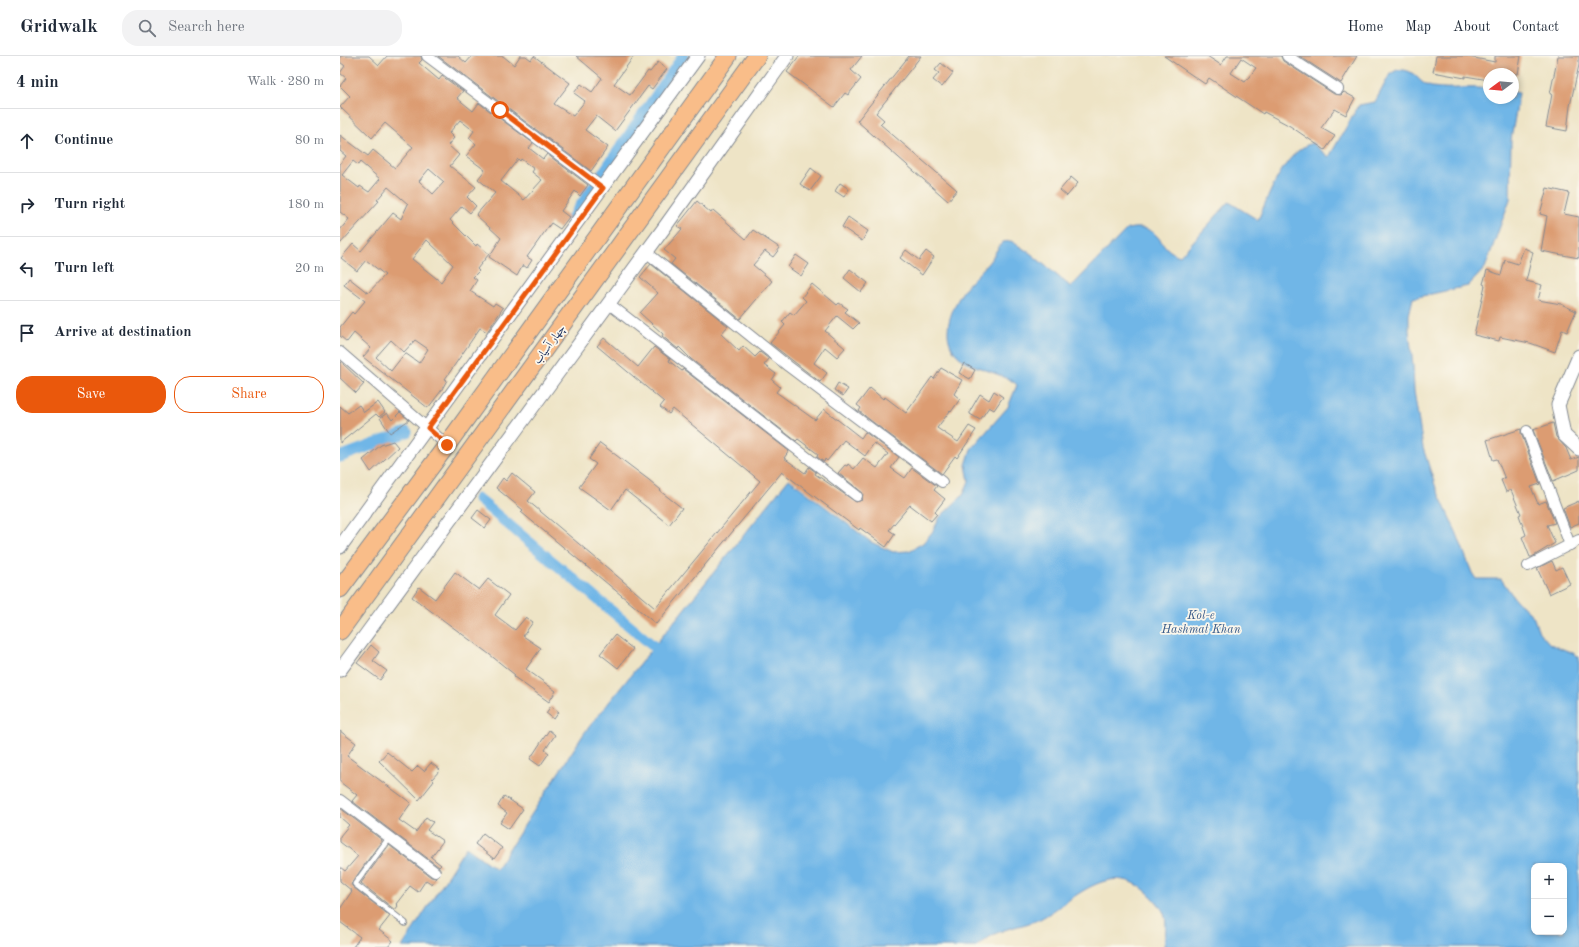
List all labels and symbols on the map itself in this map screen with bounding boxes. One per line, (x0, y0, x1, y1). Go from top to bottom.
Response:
north arrow (1483, 68, 1519, 104)
route start (491, 101, 509, 119)
street label: چهار آسیاب (530, 321, 569, 367)
route end (438, 436, 456, 454)
water label: Kol-e Hashmat Khan (1160, 610, 1241, 636)

